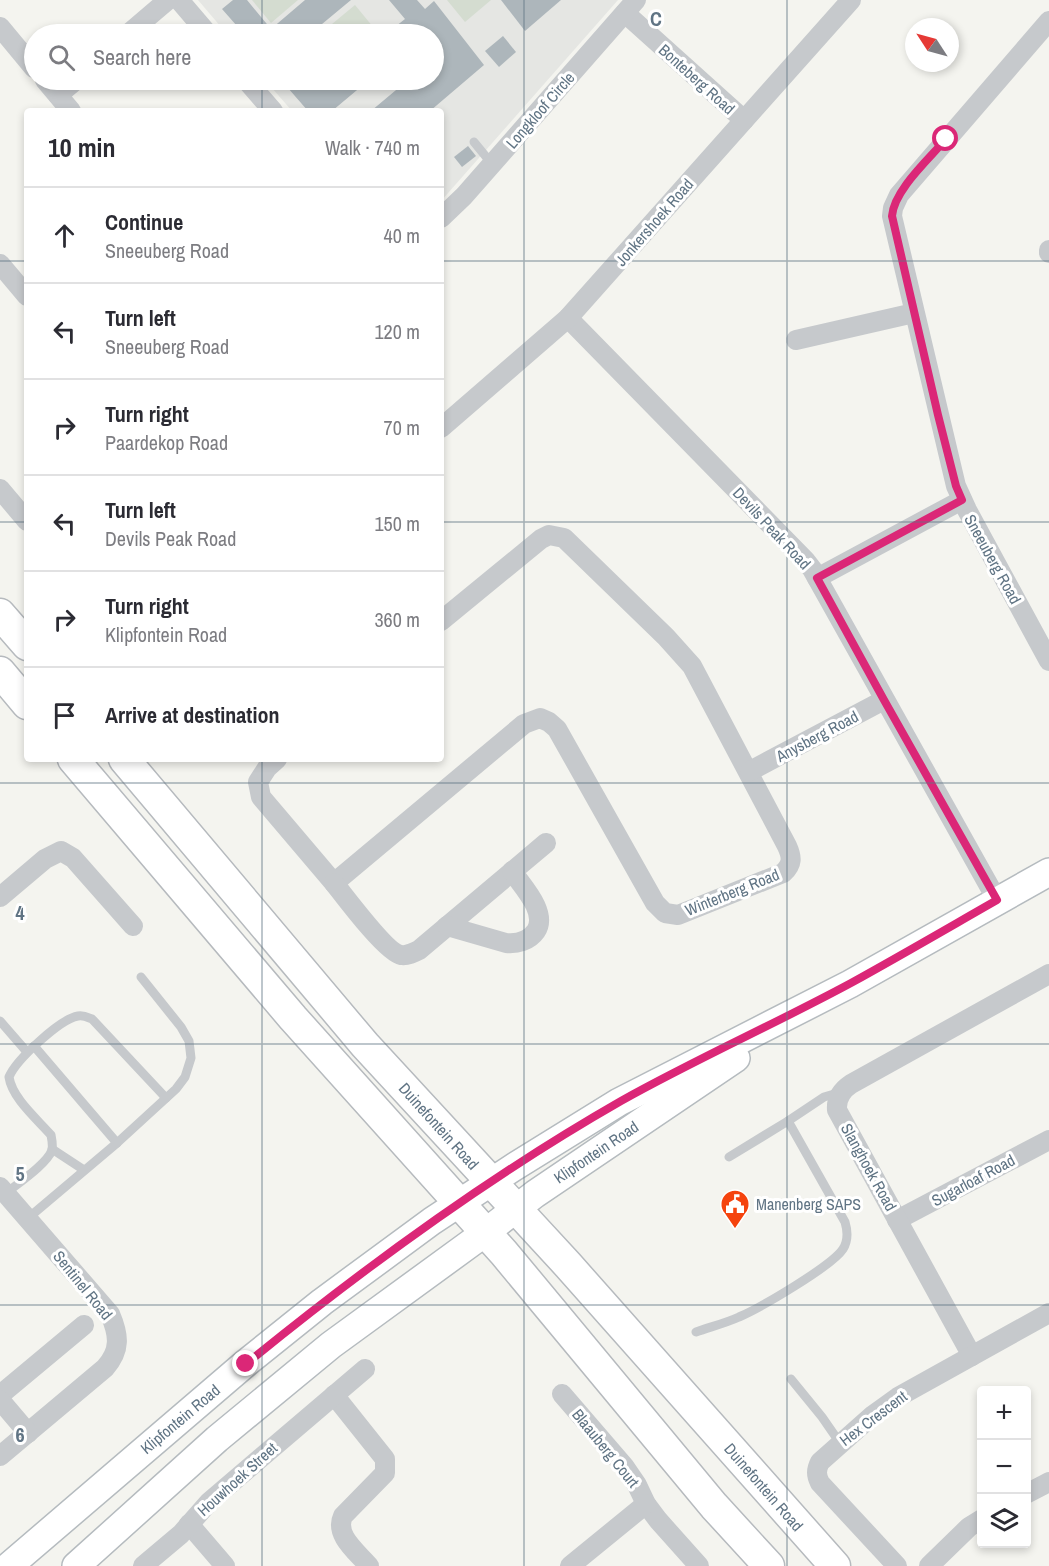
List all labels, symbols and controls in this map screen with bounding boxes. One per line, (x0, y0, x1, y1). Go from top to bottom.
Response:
text: C (650, 5, 662, 32)
north arrow (905, 18, 959, 72)
search box (24, 24, 444, 90)
street label: Bonteberg Road (654, 39, 740, 119)
icon: search (45, 41, 78, 74)
text: Search here (93, 42, 191, 72)
street label: Longkloof Circle (501, 67, 579, 153)
route start (932, 125, 958, 151)
text: 10 min (48, 130, 116, 165)
text: Walk · 740 m (325, 134, 420, 161)
street label: Jonkershoek Road (610, 173, 698, 271)
text: Continue (105, 207, 183, 237)
icon: ahead (48, 219, 81, 252)
text: 40 m (384, 222, 420, 249)
text: Sneeuberg Road (105, 237, 229, 264)
text: Turn left (105, 303, 176, 333)
icon: left (48, 315, 81, 348)
text: 120 m (374, 318, 420, 345)
text: Sneeuberg Road (105, 333, 229, 360)
text: Turn right (105, 399, 189, 429)
icon: right (48, 411, 81, 444)
text: 70 m (384, 414, 420, 441)
text: Paardekop Road (105, 429, 228, 456)
street label: Devils Peak Road (728, 482, 816, 574)
text: Turn left (105, 495, 176, 525)
icon: left (48, 507, 81, 540)
text: 150 m (374, 510, 420, 537)
street label: Sneeuberg Road (959, 510, 1027, 608)
text: Devils Peak Road (105, 525, 236, 552)
text: Turn right (105, 591, 189, 621)
icon: right (48, 603, 81, 636)
text: 360 m (374, 606, 420, 633)
text: Klipfontein Road (105, 621, 227, 648)
icon: arrive (48, 699, 81, 732)
text: Arrive at destination (105, 700, 279, 730)
street label: Anysberg Road (771, 705, 862, 767)
street label: Winterberg Road (682, 863, 782, 921)
text: 4 (15, 899, 25, 926)
street label: Duinefontein Road (394, 1078, 484, 1174)
street label: Klipfontein Road (549, 1116, 643, 1188)
street label: Slanghoek Road (836, 1119, 902, 1215)
street label: Sugarloaf Road (928, 1149, 1018, 1211)
text: 5 (15, 1160, 25, 1187)
public building icon: Manenberg SAPS (719, 1188, 751, 1230)
place label: Manenberg SAPS (756, 1193, 861, 1215)
street label: Sentinel Road (48, 1246, 118, 1324)
route end (232, 1350, 258, 1376)
street label: Klipfontein Road (135, 1379, 225, 1459)
street label: Hex Crescent (835, 1385, 912, 1451)
map controls (977, 1386, 1031, 1548)
button: + (977, 1386, 1031, 1440)
street label: Blaauberg Court (567, 1404, 645, 1492)
text: 6 (15, 1421, 25, 1448)
street label: Houwhoek Street (192, 1437, 282, 1521)
street label: Duinefontein Road (720, 1438, 808, 1536)
button: − (977, 1440, 1031, 1494)
button: layers (977, 1494, 1031, 1548)

